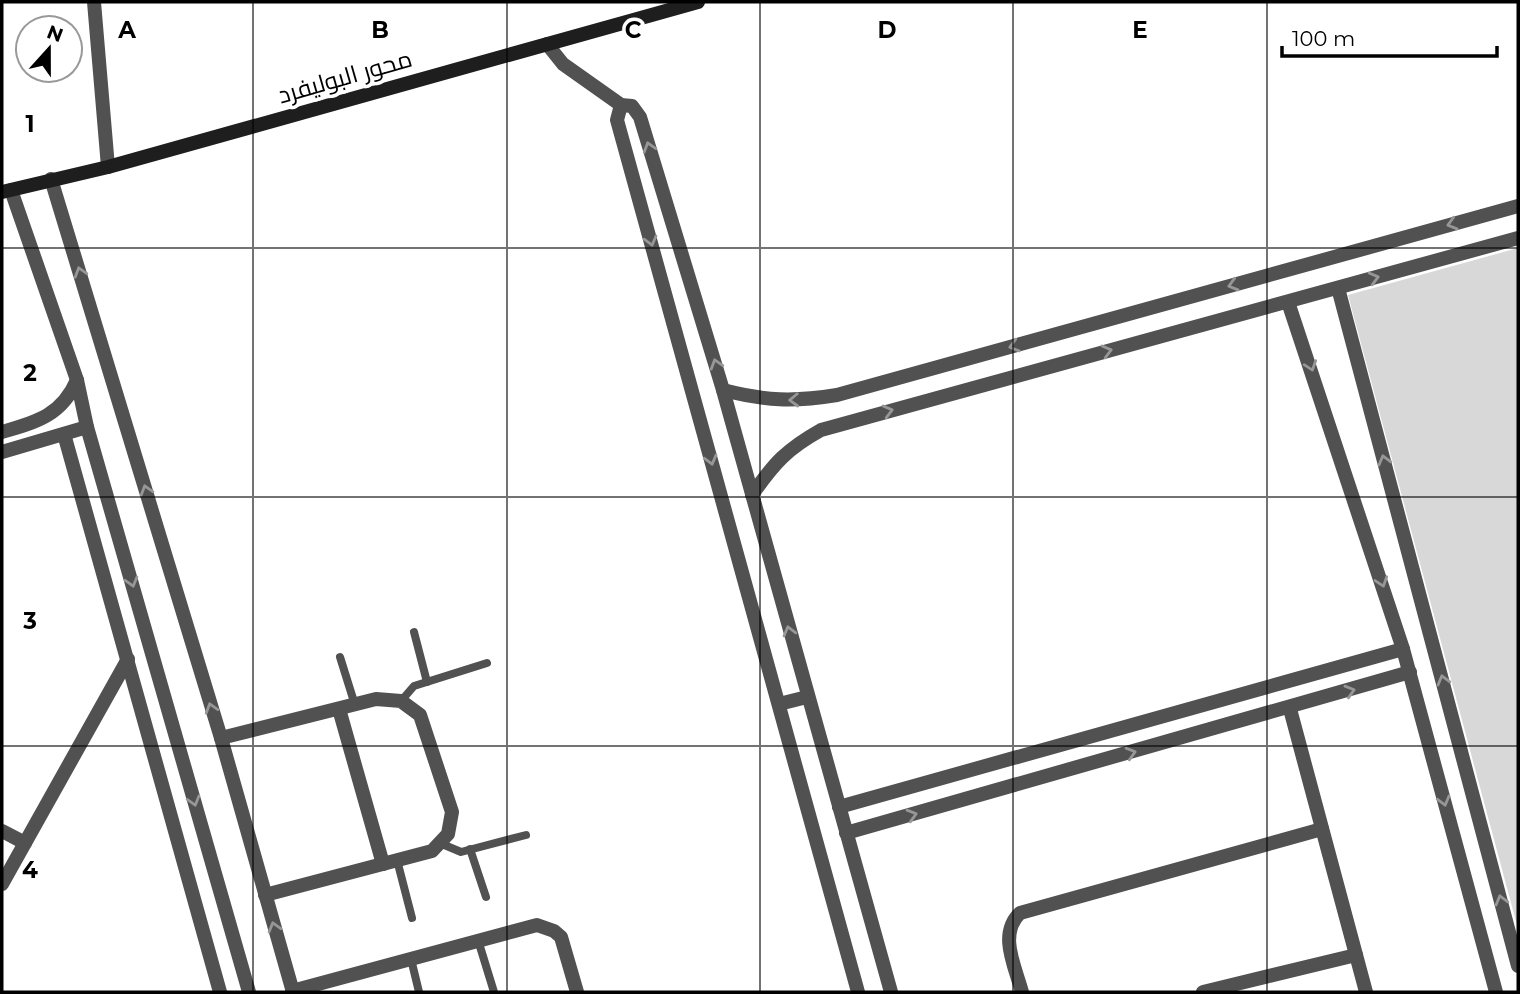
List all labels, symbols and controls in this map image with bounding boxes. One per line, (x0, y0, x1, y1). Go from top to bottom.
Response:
north arrow (14, 14, 84, 84)
scale bar (1282, 14, 1497, 58)
text: A (117, 16, 136, 44)
text: B (371, 16, 389, 44)
text: C (625, 16, 642, 44)
text: D (878, 16, 897, 44)
text: E (1132, 16, 1148, 44)
text: N (44, 20, 66, 47)
text: 100 m (1292, 26, 1355, 51)
street label: محور البوليفرد (274, 44, 415, 109)
text: 1 (25, 110, 35, 138)
one-way arrow (643, 141, 658, 153)
one-way arrow (1447, 216, 1459, 230)
one-way arrow (642, 235, 657, 247)
one-way arrow (73, 267, 88, 279)
one-way arrow (1368, 272, 1380, 286)
one-way arrow (1227, 277, 1239, 291)
one-way arrow (1008, 338, 1020, 352)
one-way arrow (1101, 345, 1113, 359)
text: 2 (23, 359, 37, 387)
one-way arrow (709, 359, 724, 371)
one-way arrow (1303, 360, 1317, 372)
one-way arrow (788, 393, 799, 408)
one-way arrow (882, 405, 894, 419)
one-way arrow (703, 454, 718, 466)
one-way arrow (1378, 454, 1392, 466)
one-way arrow (139, 484, 154, 496)
one-way arrow (123, 576, 138, 588)
one-way arrow (1373, 576, 1388, 588)
text: 3 (22, 607, 37, 635)
one-way arrow (783, 625, 797, 637)
one-way arrow (1437, 674, 1451, 686)
one-way arrow (1344, 684, 1356, 699)
one-way arrow (205, 702, 220, 714)
one-way arrow (1125, 747, 1137, 762)
one-way arrow (186, 795, 201, 807)
one-way arrow (1436, 795, 1451, 807)
one-way arrow (906, 808, 918, 823)
text: 4 (22, 856, 38, 884)
one-way arrow (1495, 894, 1509, 906)
one-way arrow (268, 921, 282, 933)

